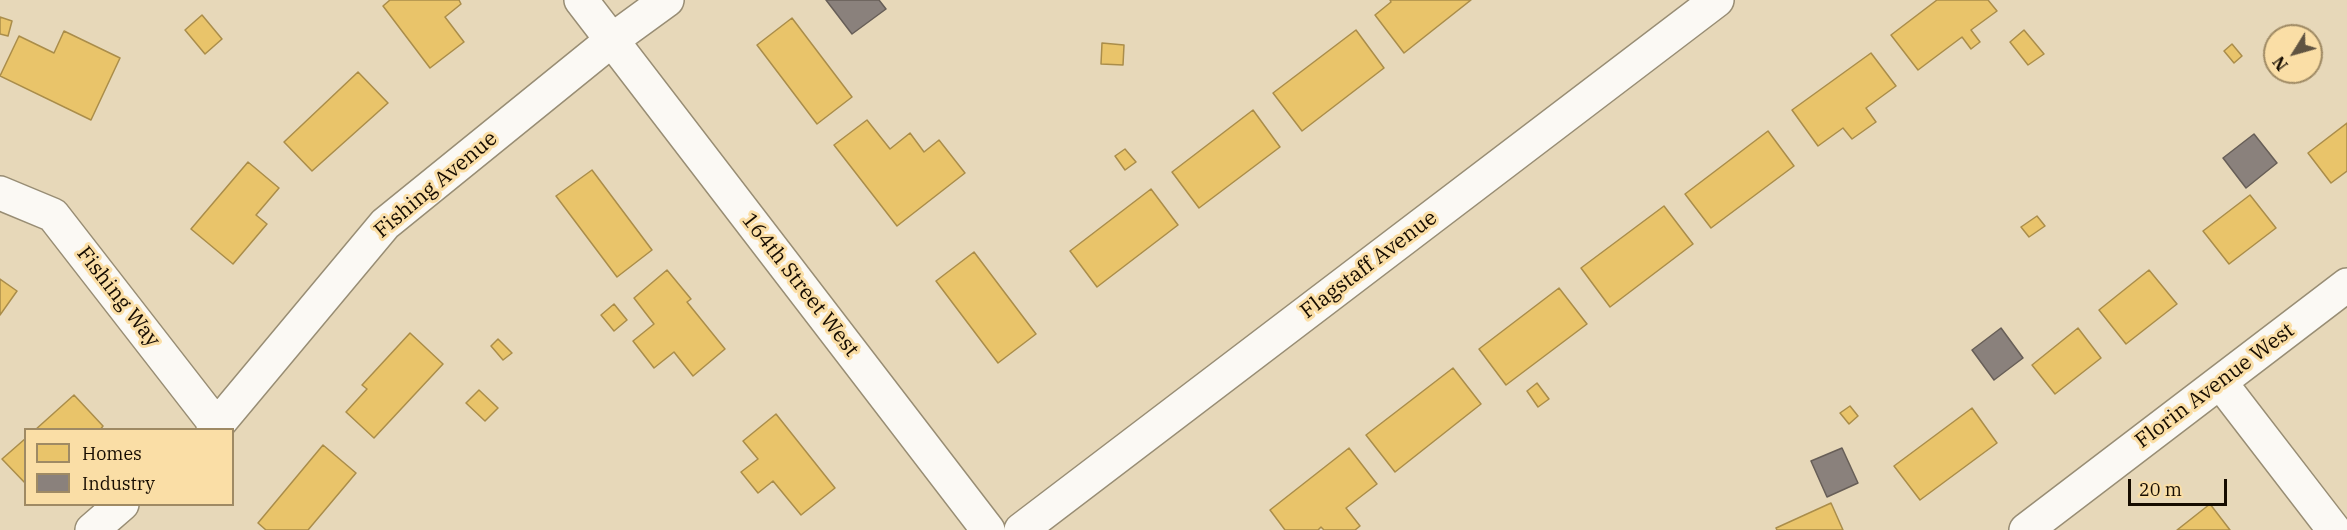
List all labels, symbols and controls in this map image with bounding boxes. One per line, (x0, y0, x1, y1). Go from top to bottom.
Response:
north arrow (2263, 24, 2323, 84)
text: N (2268, 53, 2292, 75)
street label: Fishing Avenue (369, 126, 503, 244)
street label: Flagstaff Avenue (1296, 206, 1442, 324)
street label: 164th Street West (736, 208, 864, 362)
street label: Fishing Way (71, 242, 165, 352)
street label: Florin Avenue West (2131, 318, 2299, 454)
legend (24, 428, 234, 506)
text: Homes (82, 442, 142, 465)
scale bar (2131, 467, 2230, 505)
text: Industry (82, 472, 155, 495)
text: 20 m (2139, 478, 2182, 501)

